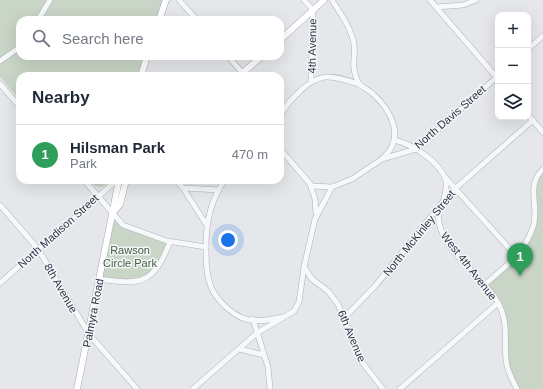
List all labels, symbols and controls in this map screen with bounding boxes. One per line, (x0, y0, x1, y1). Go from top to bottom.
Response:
map controls (495, 12, 531, 120)
button: + (495, 12, 531, 48)
search box (16, 16, 284, 60)
street label: 4th Avenue (306, 18, 318, 74)
icon: search (30, 27, 52, 49)
text: Search here (62, 30, 144, 47)
button: − (495, 48, 531, 84)
street label: North Davis Street (412, 83, 488, 151)
button: layers (495, 84, 531, 120)
text: Nearby (32, 88, 90, 107)
text: Hilsman Park (70, 139, 165, 156)
text: 1 (41, 147, 49, 162)
text: 470 m (232, 147, 268, 162)
text: Park (70, 156, 97, 171)
street label: North McKinley Street (381, 188, 457, 278)
street label: North Madison Street (15, 192, 101, 270)
your location (218, 230, 238, 250)
street label: West 4th Avenue (439, 230, 499, 302)
pin: 1 (507, 243, 533, 276)
park label: Rawson Circle Park (103, 244, 157, 269)
street label: 8th Avenue (42, 261, 80, 315)
street label: Palmyra Road (80, 278, 106, 348)
street label: 6th Avenue (336, 308, 368, 364)

